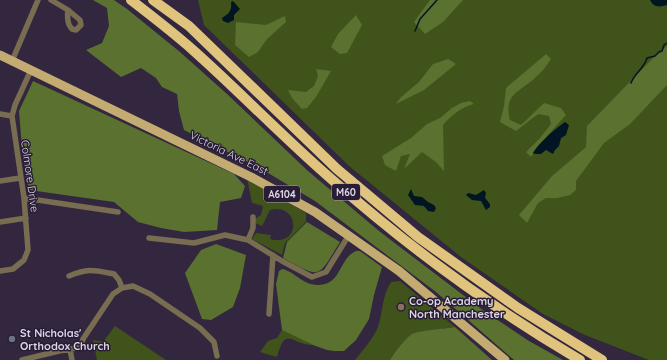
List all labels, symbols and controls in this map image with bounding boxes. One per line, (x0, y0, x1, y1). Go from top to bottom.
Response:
street label: Victoria Ave East (187, 128, 271, 178)
street label: Colmore Drive (18, 139, 42, 213)
road number: M60 (332, 184, 360, 200)
road number: A6104 (264, 186, 300, 202)
place label: Co-op Academy North Manchester (409, 294, 505, 321)
marker: Co-op Academy North Manchester (396, 302, 406, 312)
place label: St Nicholas' Orthodox Church (20, 326, 110, 353)
marker: St Nicholas' Orthodox Church (7, 334, 17, 344)

